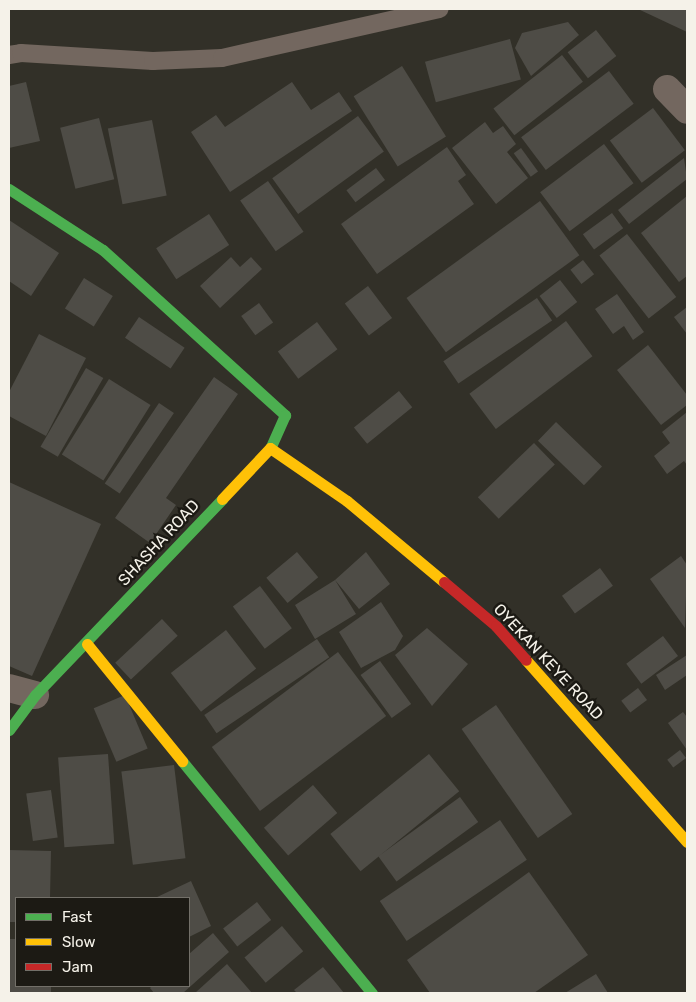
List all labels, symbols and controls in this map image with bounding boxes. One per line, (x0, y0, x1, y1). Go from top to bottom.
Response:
street label: SHASHA ROAD (114, 496, 204, 590)
street label: OYEKAN KEYE ROAD (489, 600, 607, 724)
legend (15, 897, 190, 987)
text: Fast (62, 908, 92, 926)
text: Slow (62, 933, 95, 951)
text: Jam (62, 958, 93, 976)

